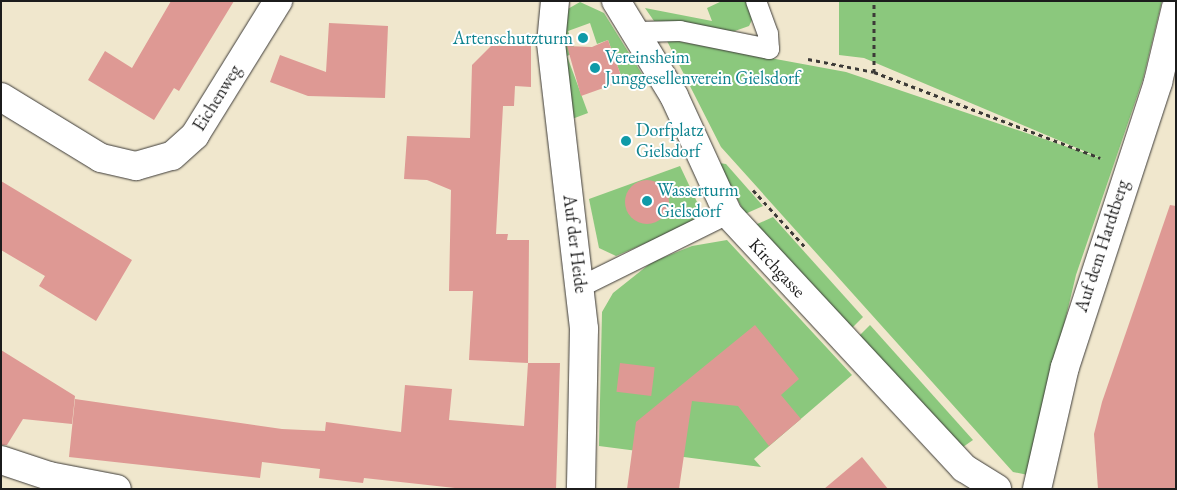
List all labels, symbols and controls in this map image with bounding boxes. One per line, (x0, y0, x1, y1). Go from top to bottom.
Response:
place label: Artenschutzturm (453, 27, 573, 49)
marker: Artenschutzturm (577, 32, 589, 44)
place label: Vereinsheim Junggesellenverein Gielsdorf (605, 47, 800, 90)
street label: Eichenweg (188, 61, 246, 135)
marker: Vereinsheim Junggesellenverein Gielsdorf (589, 62, 601, 74)
place label: Dorfplatz Gielsdorf (636, 120, 703, 162)
marker: Dorfplatz Gielsdorf (620, 135, 632, 147)
street label: Auf dem Hardtberg (1070, 177, 1134, 315)
place label: Wasserturm Gielsdorf (657, 180, 739, 222)
street label: Auf der Heide (558, 193, 592, 295)
marker: Wasserturm Gielsdorf (641, 195, 653, 207)
street label: Kirchgasse (744, 234, 810, 302)

